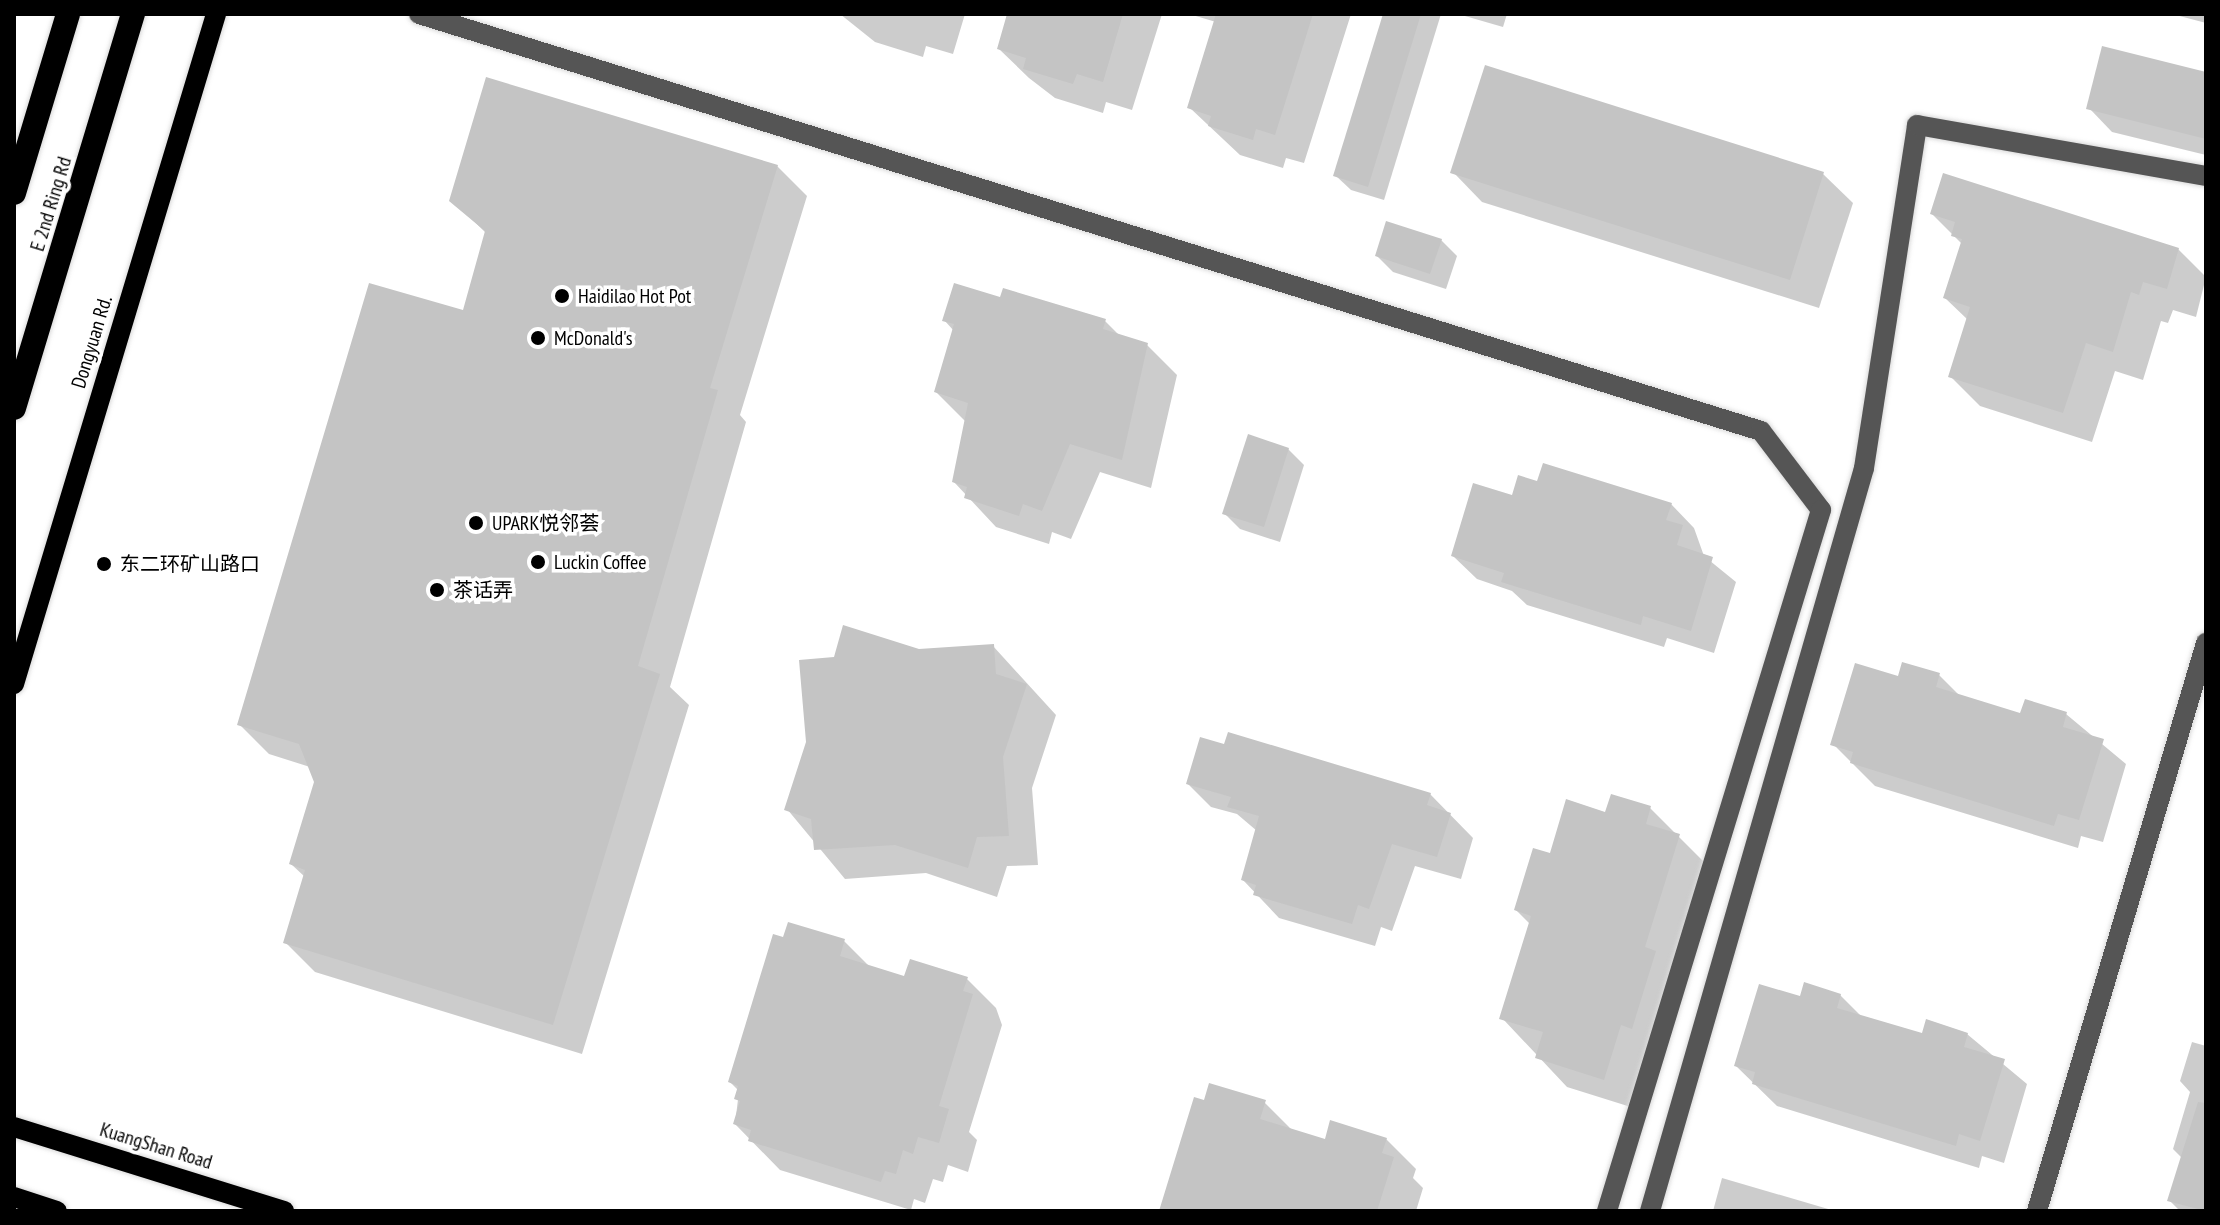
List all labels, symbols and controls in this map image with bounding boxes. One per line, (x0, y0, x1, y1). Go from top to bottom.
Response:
street label: E 2nd Ring Rd (25, 154, 77, 254)
place label: Haidilao Hot Pot (578, 284, 691, 308)
marker: Haidilao Hot Pot (553, 287, 571, 305)
street label: Dongyuan Rd. (67, 293, 117, 391)
place label: McDonald's (554, 326, 632, 350)
marker: McDonald's (529, 329, 547, 347)
place label: UPARK悦邻荟 (492, 511, 599, 535)
marker: UPARK悦邻荟 (467, 514, 485, 532)
place label: Luckin Coffee (554, 550, 646, 574)
place label: 东二环矿山路口 (120, 552, 260, 576)
marker: Luckin Coffee (529, 553, 547, 571)
marker: 东二环矿山路口 (95, 555, 113, 573)
place label: 茶话弄 (453, 578, 513, 602)
marker: 茶话弄 (428, 581, 446, 599)
street label: KuangShan Road (97, 1118, 215, 1174)

